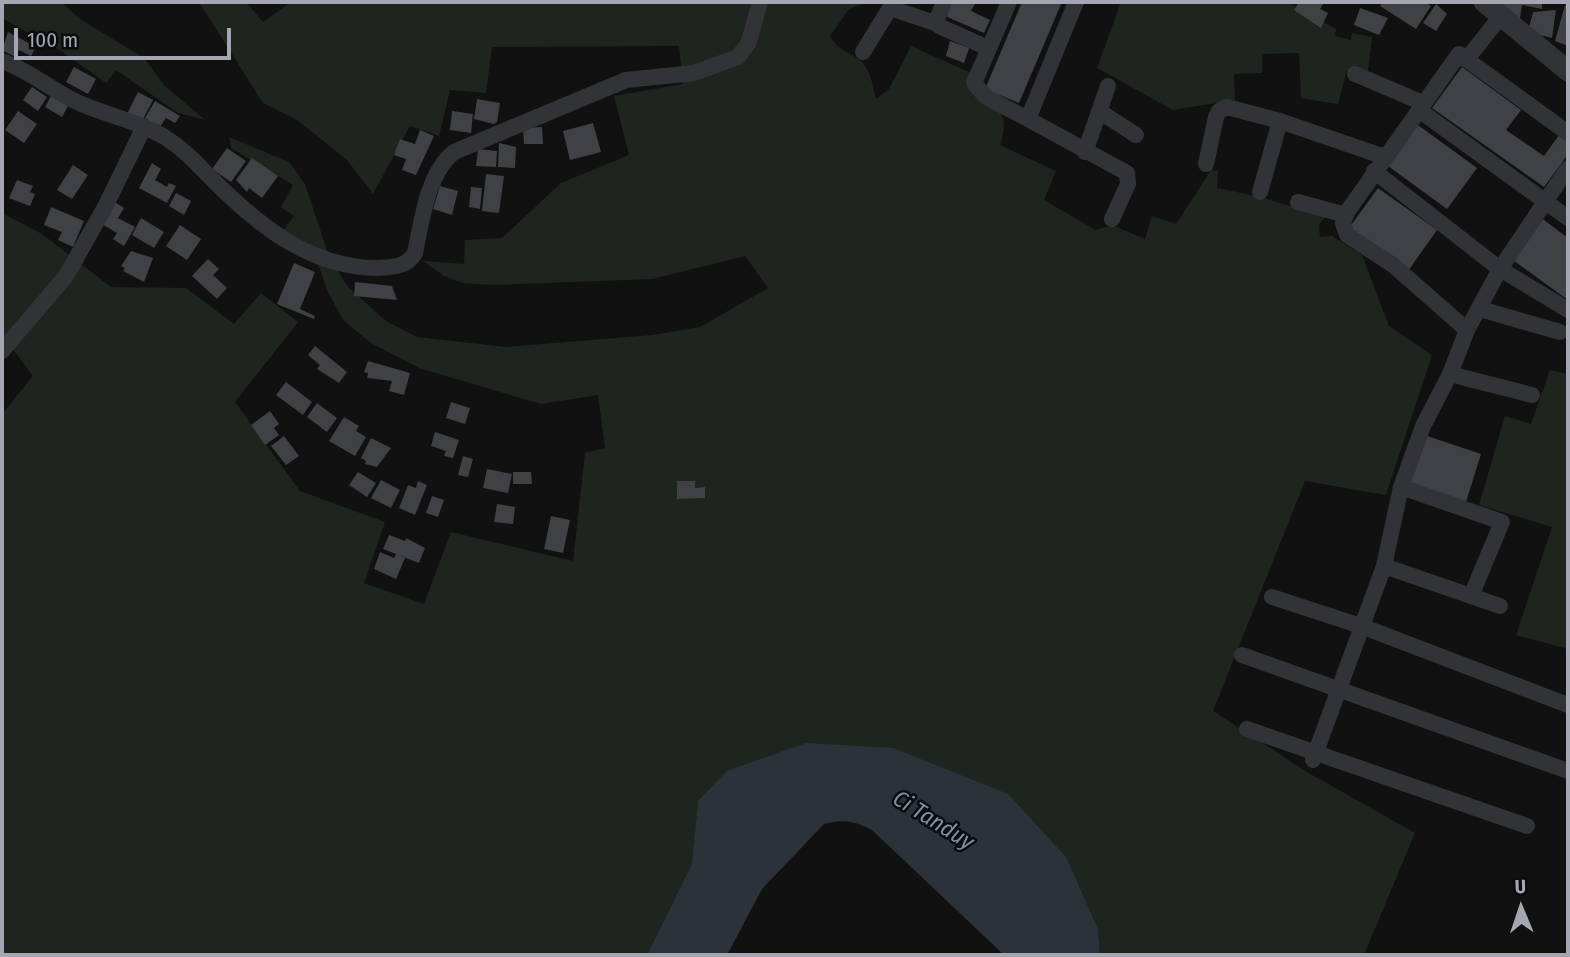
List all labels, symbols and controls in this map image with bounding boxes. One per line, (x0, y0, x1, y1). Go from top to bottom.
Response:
scale bar (18, 14, 234, 58)
text: 100 m (27, 27, 78, 53)
water label: Ci Tanduy (887, 785, 979, 857)
north arrow (1486, 873, 1556, 943)
text: U (1514, 875, 1526, 898)

